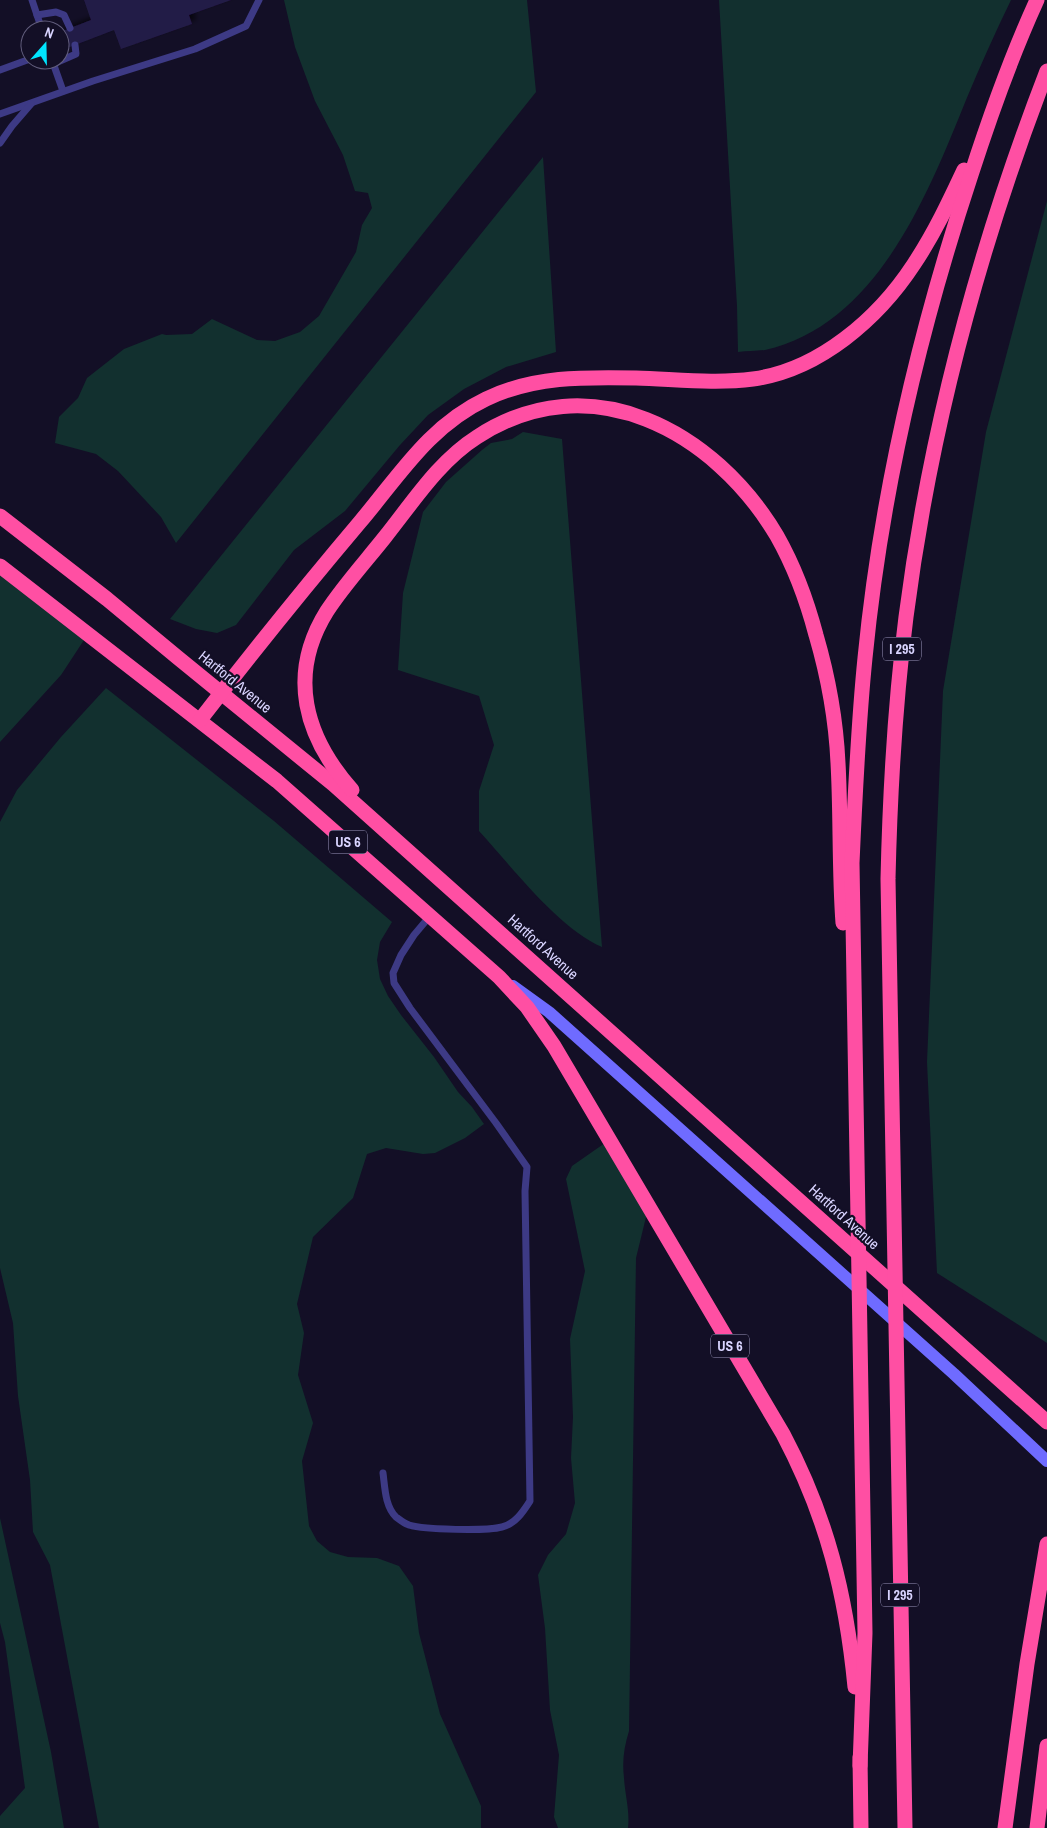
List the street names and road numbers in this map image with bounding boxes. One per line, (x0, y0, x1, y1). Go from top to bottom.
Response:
road number: I 295 (883, 638, 921, 661)
street label: Hartford Avenue (194, 646, 277, 718)
road number: US 6 (329, 830, 367, 854)
street label: Hartford Avenue (503, 909, 583, 984)
street label: Hartford Avenue (804, 1179, 884, 1254)
road number: US 6 (711, 1334, 749, 1358)
road number: I 295 (881, 1584, 919, 1606)

